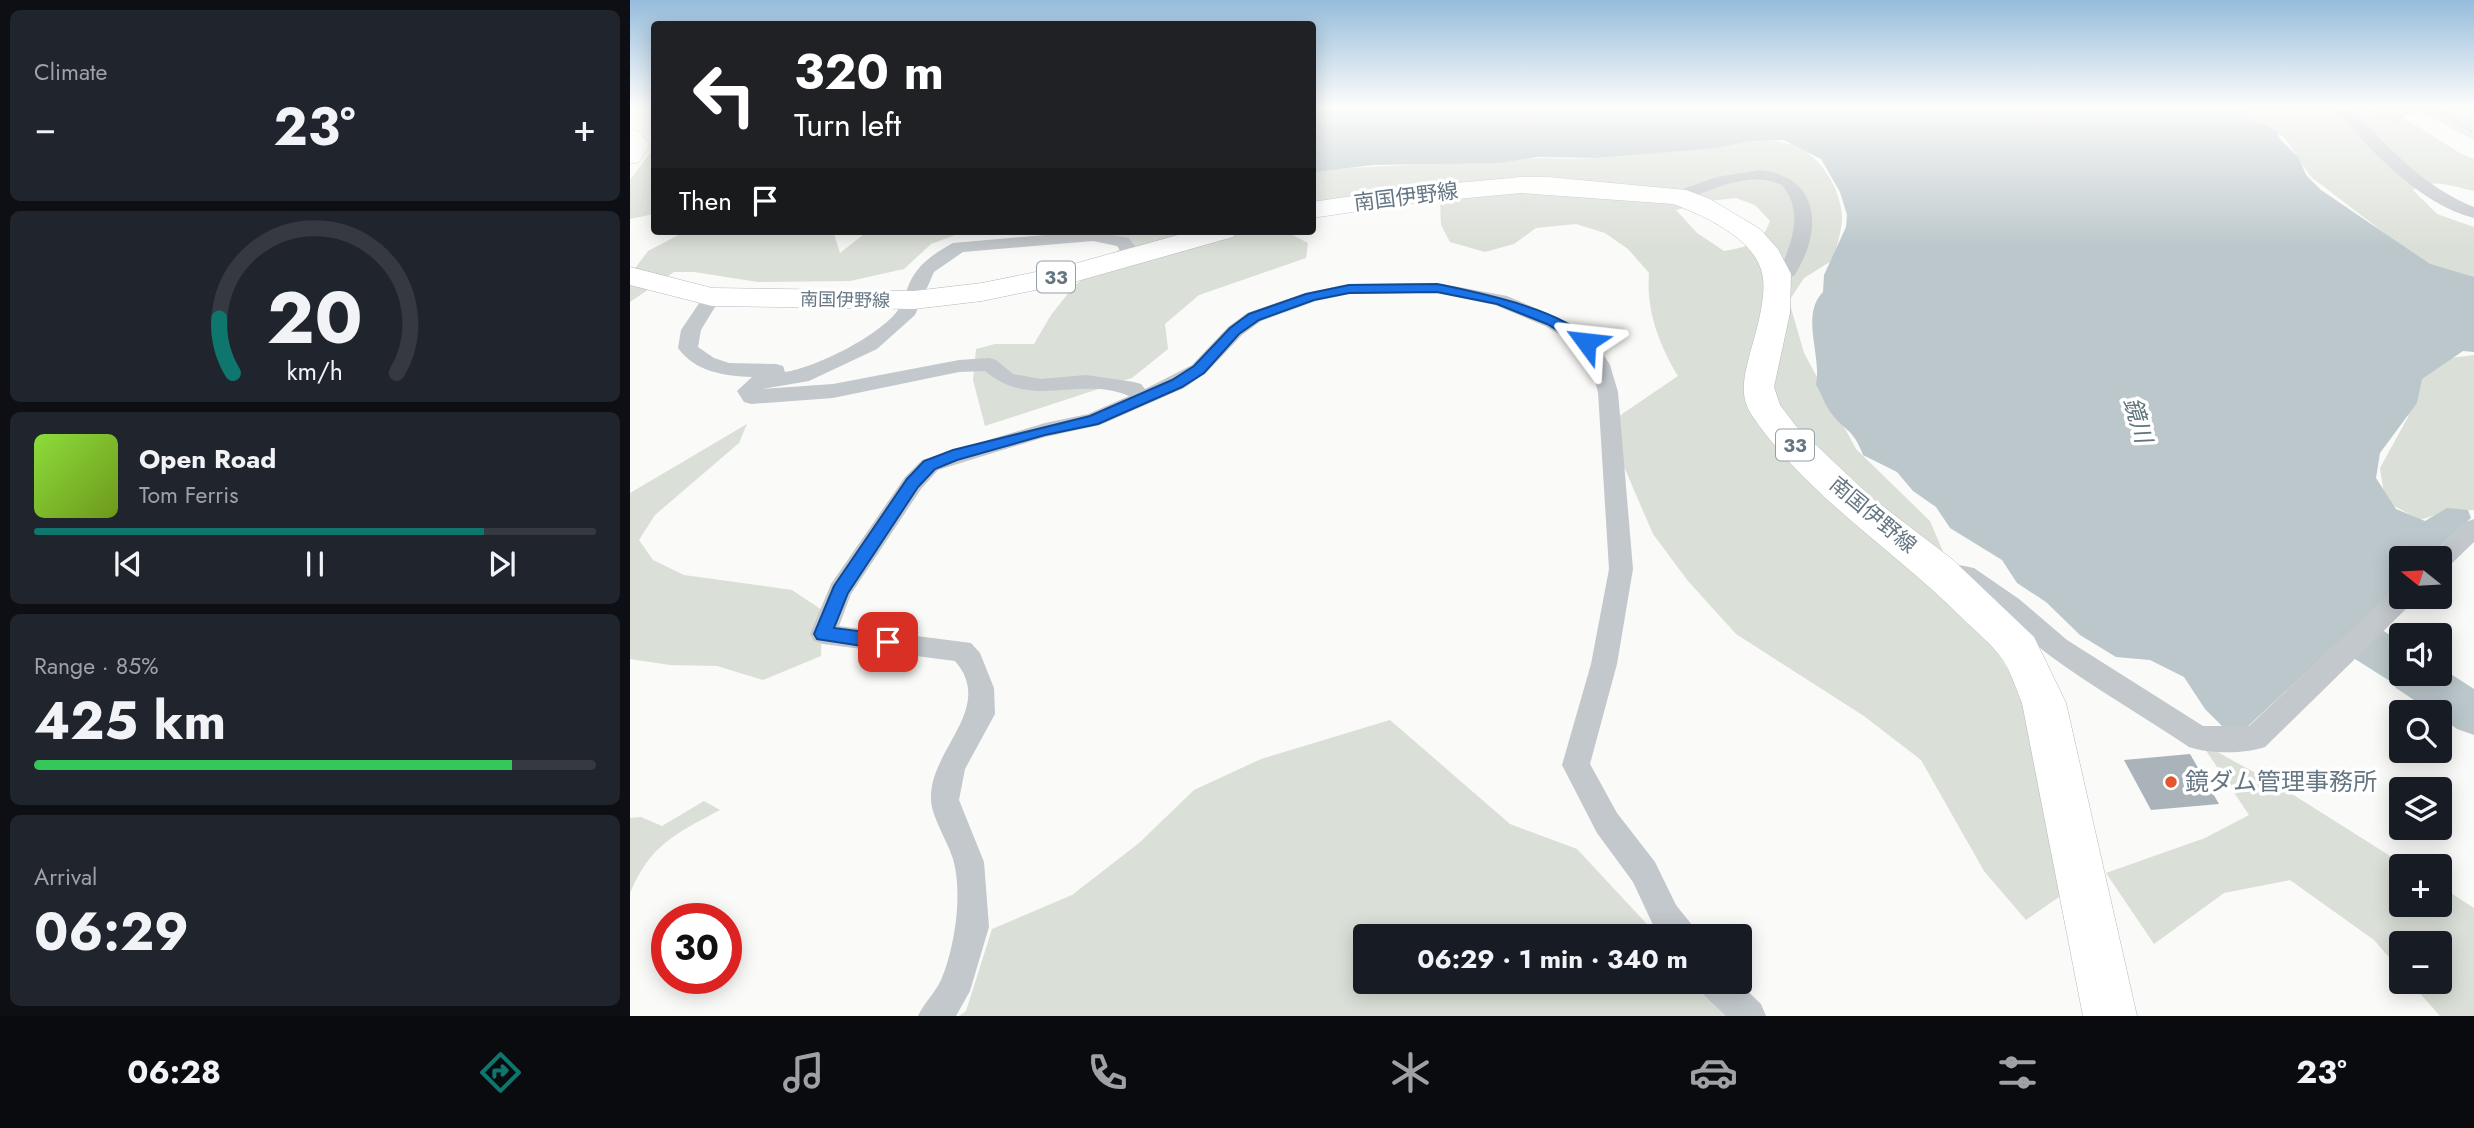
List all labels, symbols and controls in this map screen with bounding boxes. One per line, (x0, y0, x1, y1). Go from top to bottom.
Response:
text: 320 m (794, 37, 944, 107)
icon: left (679, 49, 770, 140)
text: Climate (34, 55, 107, 89)
text: 23° (274, 89, 355, 165)
text: − (34, 100, 56, 155)
text: + (573, 100, 596, 155)
text: Turn left (794, 102, 901, 148)
street label: 南国伊野線 (1352, 176, 1460, 218)
text: Then (679, 182, 732, 220)
icon: arrive (746, 182, 784, 220)
road number: 33 (1037, 262, 1075, 292)
text: 20 (267, 265, 363, 370)
street label: 南国伊野線 (800, 286, 890, 314)
position arrow (1549, 305, 1623, 379)
text: km/h (287, 353, 343, 389)
water label: 鏡川 (2115, 393, 2162, 450)
road number: 33 (1776, 430, 1814, 460)
text: Open Road (139, 440, 276, 478)
street label: 南国伊野線 (1823, 470, 1923, 560)
text: Tom Ferris (139, 478, 238, 512)
icon: previous (109, 545, 147, 583)
icon: pause (296, 545, 334, 583)
icon: next (483, 545, 521, 583)
north arrow (2389, 546, 2452, 609)
map controls (2389, 546, 2452, 994)
pin (858, 612, 918, 672)
icon: arrive (869, 623, 907, 661)
button: sound (2389, 623, 2452, 686)
text: Range · 85% (34, 649, 158, 683)
text: 425 km (34, 683, 226, 759)
button: search (2389, 700, 2452, 763)
place label: 鏡ダム管理事務所 (2185, 764, 2377, 799)
marker: 鏡ダム管理事務所 (2163, 774, 2179, 790)
button: layers (2389, 777, 2452, 840)
button: + (2389, 854, 2452, 917)
text: Arrival (34, 860, 97, 894)
text: 06:29 (34, 894, 189, 970)
speed limit sign: 30 (651, 903, 742, 994)
button: − (2389, 931, 2452, 994)
text: 06:29 · 1 min · 340 m (1417, 940, 1688, 978)
icon: directions (476, 1048, 525, 1097)
icon: music (779, 1048, 828, 1097)
icon: phone (1083, 1048, 1132, 1097)
icon: climate (1386, 1048, 1435, 1097)
icon: car (1689, 1048, 1738, 1097)
icon: filters (1993, 1048, 2042, 1097)
text: 06:28 (127, 1049, 221, 1095)
text: 23° (2296, 1049, 2347, 1095)

